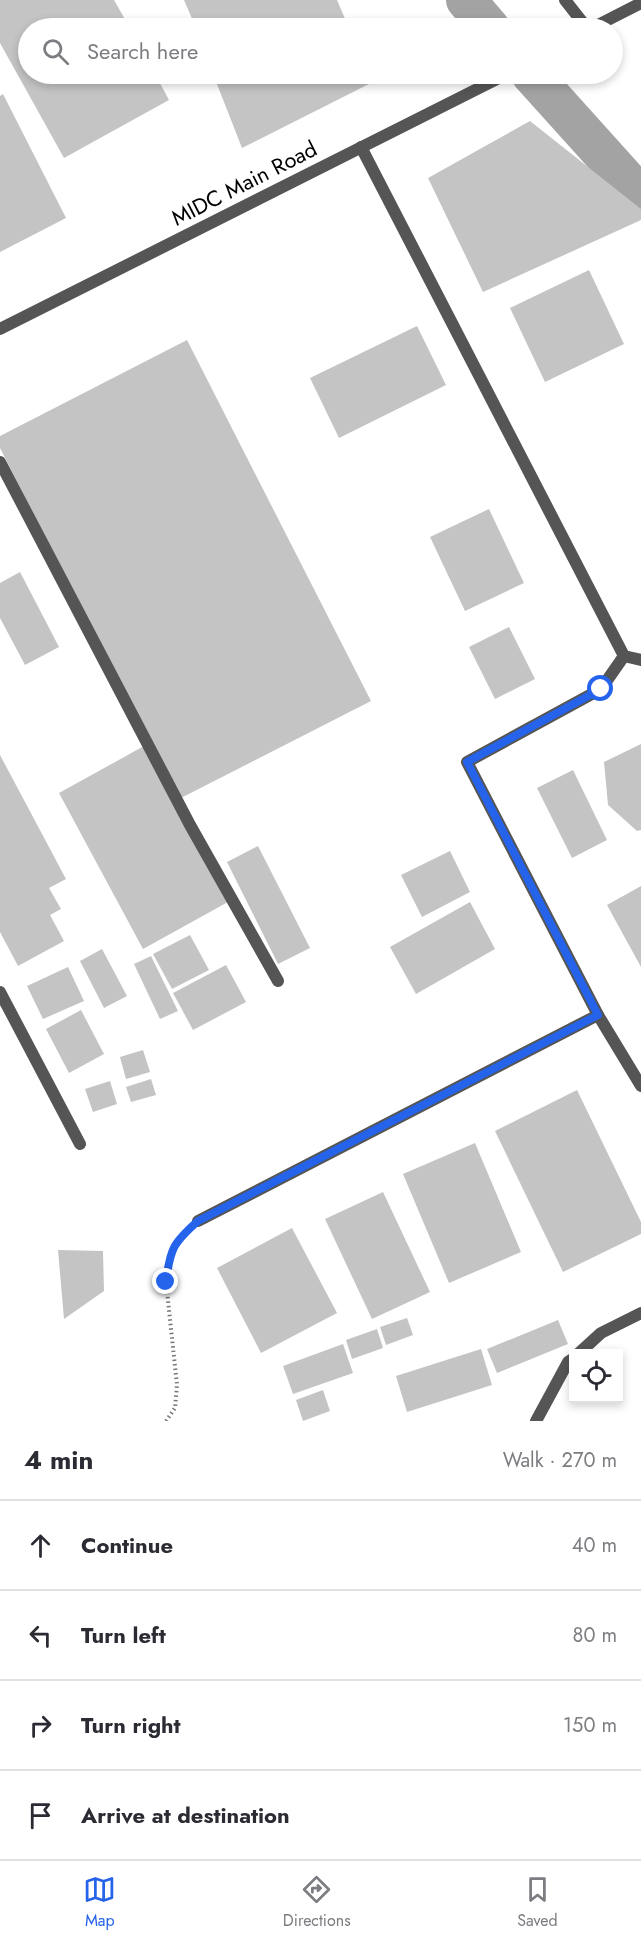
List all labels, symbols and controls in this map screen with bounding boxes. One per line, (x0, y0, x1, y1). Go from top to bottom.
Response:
search box (18, 18, 623, 84)
icon: search (39, 35, 72, 68)
text: Search here (87, 35, 198, 67)
street label: MIDC Main Road (166, 133, 322, 233)
route start (587, 675, 613, 701)
route end (152, 1268, 178, 1294)
map controls (569, 1349, 623, 1403)
button: locate (569, 1349, 623, 1403)
text: 4 min (24, 1441, 93, 1479)
text: Walk · 270 m (503, 1446, 617, 1475)
icon: ahead (24, 1529, 57, 1562)
text: Continue (81, 1529, 173, 1561)
text: 40 m (572, 1531, 617, 1560)
icon: left (24, 1619, 57, 1652)
text: Turn left (81, 1619, 166, 1651)
text: 80 m (572, 1621, 617, 1650)
icon: right (24, 1709, 57, 1742)
text: Turn right (81, 1709, 181, 1741)
text: 150 m (563, 1711, 617, 1740)
icon: arrive (24, 1799, 57, 1832)
text: Arrive at destination (81, 1799, 290, 1831)
tab: Map (83, 1873, 116, 1932)
tab: Directions (283, 1873, 351, 1932)
tab: Saved (517, 1873, 558, 1932)

